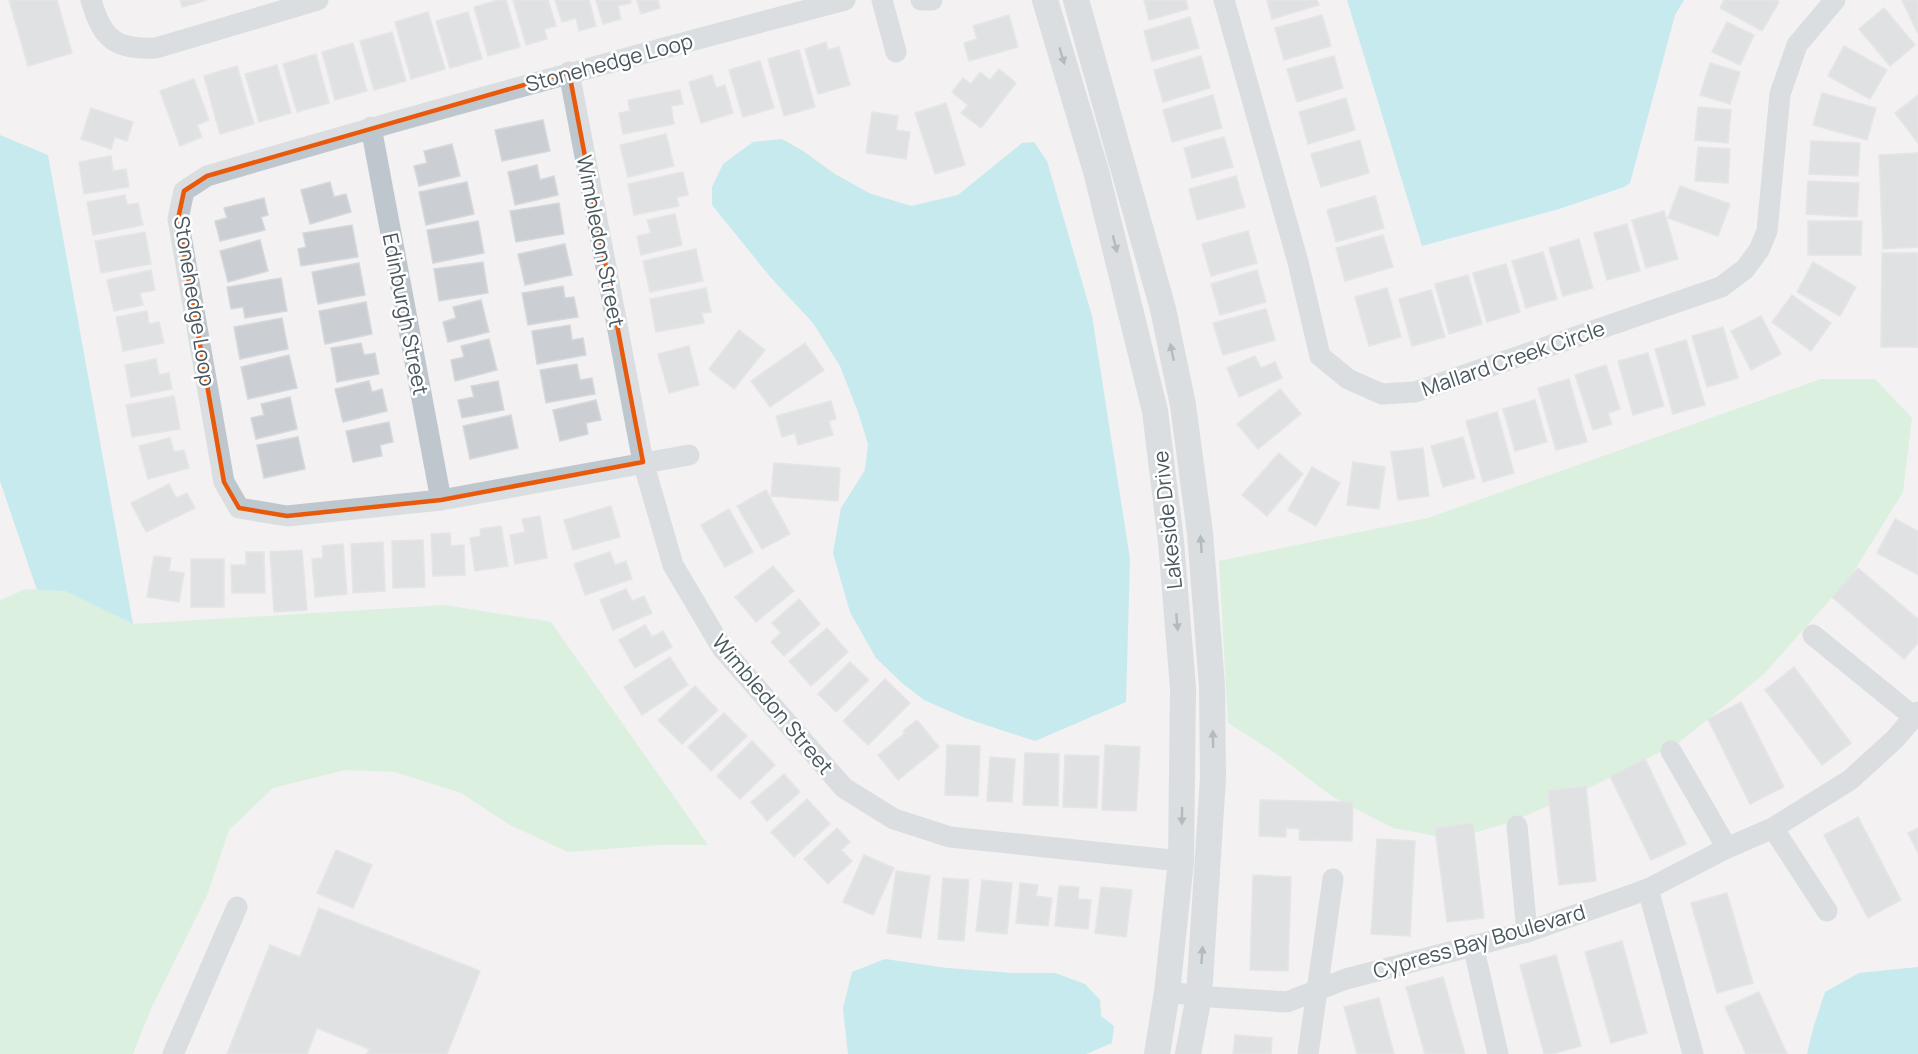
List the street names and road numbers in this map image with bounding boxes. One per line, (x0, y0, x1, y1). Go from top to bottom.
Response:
street label: Stonehedge Loop (522, 26, 696, 98)
street label: Wimbledon Street (571, 153, 631, 329)
street label: Stonehedge Loop (168, 214, 222, 388)
street label: Edinburgh Street (377, 231, 435, 397)
street label: Mallard Creek Circle (1418, 313, 1608, 403)
street label: Lakeside Drive (1146, 450, 1188, 590)
street label: Wimbledon Street (706, 628, 840, 780)
street label: Cypress Bay Boulevard (1370, 897, 1588, 985)

